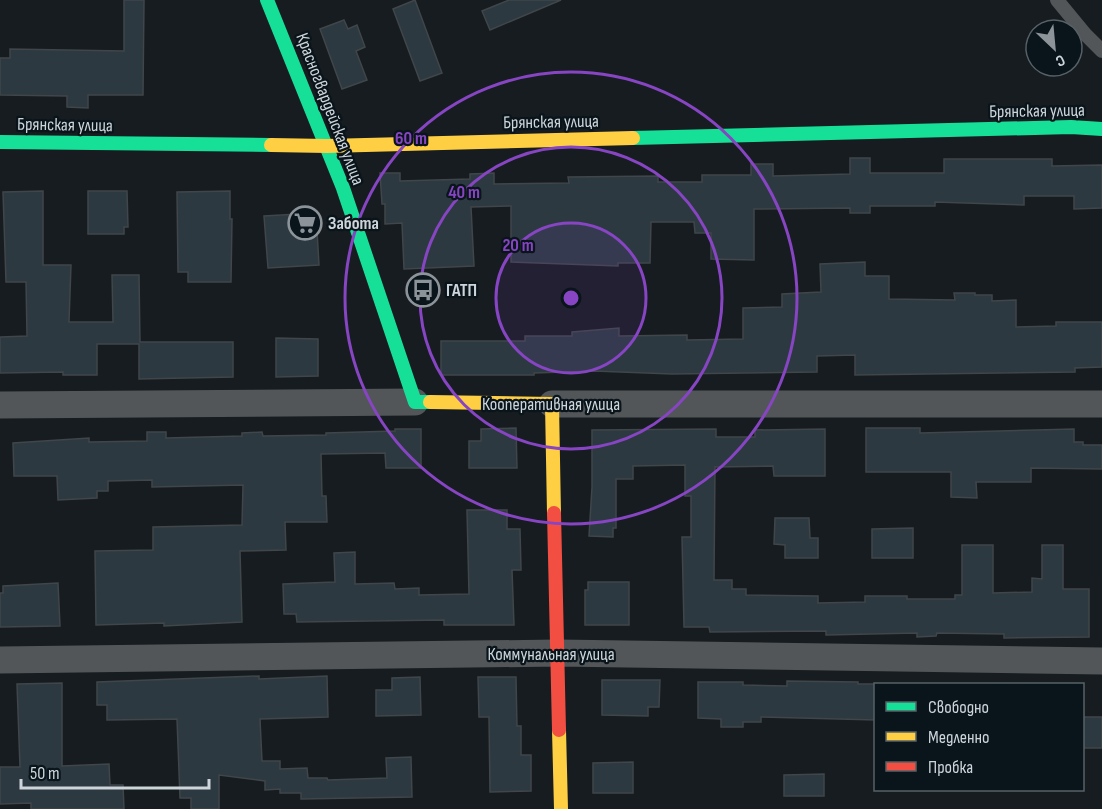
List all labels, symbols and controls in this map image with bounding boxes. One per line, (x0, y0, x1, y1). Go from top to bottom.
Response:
north arrow (1024, 18, 1084, 78)
street label: Красногвардейская улица (291, 30, 369, 188)
text: С (1052, 50, 1068, 70)
street label: Брянская улица (989, 100, 1085, 122)
street label: Брянская улица (503, 111, 599, 133)
street label: Брянская улица (17, 114, 113, 136)
text: 60 m (395, 128, 427, 149)
text: 40 m (448, 182, 480, 203)
supermarket icon: Забота (287, 205, 323, 241)
place label: Забота (328, 213, 379, 234)
text: 20 m (502, 235, 534, 256)
bus stop icon: ГАТП (405, 272, 441, 308)
place label: ГАТП (446, 280, 477, 301)
centre of rings (561, 288, 581, 308)
street label: Кооперативная улица (482, 394, 620, 415)
street label: Коммунальная улица (487, 644, 615, 665)
legend (874, 683, 1084, 791)
text: Свободно (928, 697, 989, 718)
text: Медленно (928, 727, 990, 748)
scale bar (21, 752, 208, 790)
text: Пробка (928, 757, 973, 778)
text: 50 m (30, 763, 60, 784)

